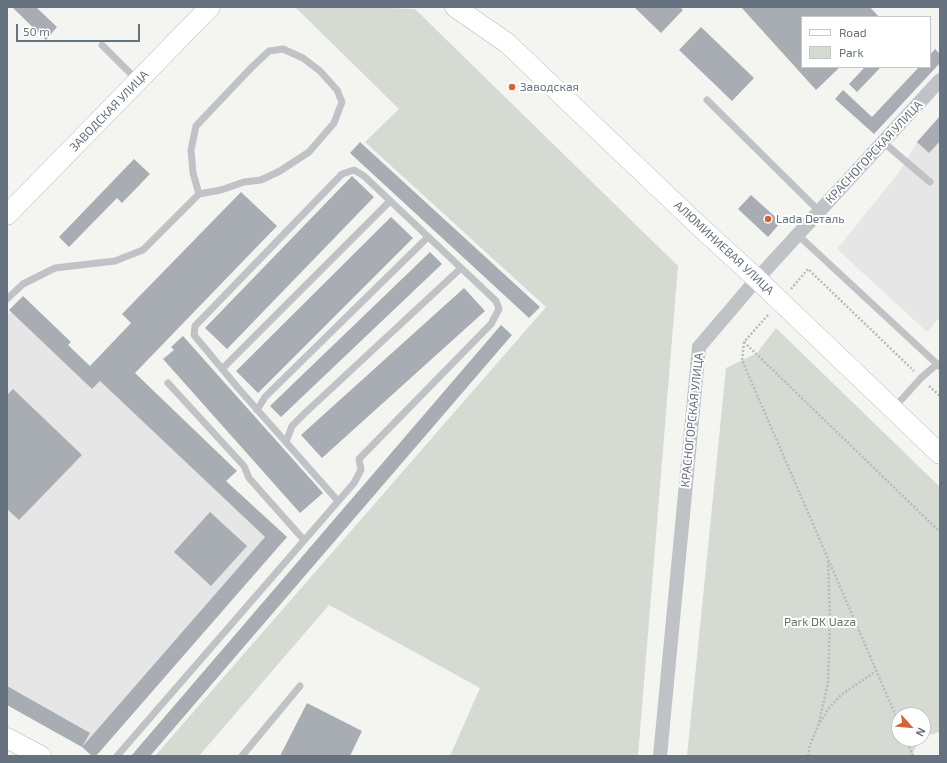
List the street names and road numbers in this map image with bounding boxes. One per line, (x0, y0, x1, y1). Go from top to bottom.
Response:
street label: ЗАВОДСКАЯ УЛИЦА (67, 67, 151, 155)
street label: КРАСНОГОРСКАЯ УЛИЦА (823, 98, 925, 206)
street label: АЛЮМИНИЕВАЯ УЛИЦА (671, 198, 777, 298)
street label: КРАСНОГОРСКАЯ УЛИЦА (678, 352, 706, 488)

